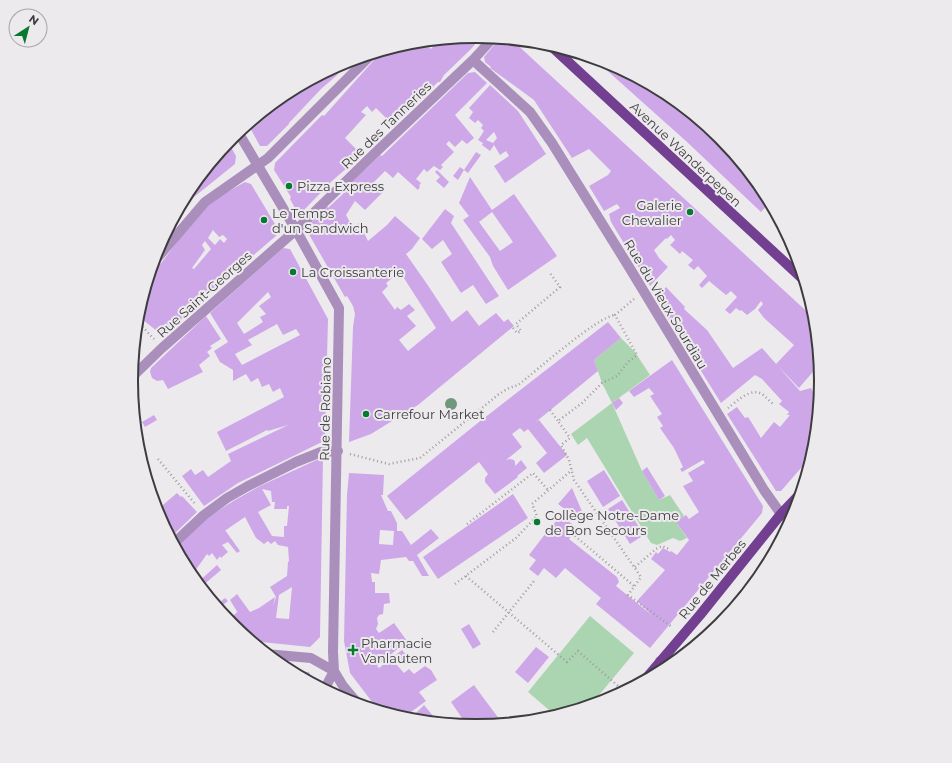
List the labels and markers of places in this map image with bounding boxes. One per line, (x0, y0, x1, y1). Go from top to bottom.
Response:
place label: Pizza Express (297, 178, 384, 194)
marker: Pizza Express (284, 181, 294, 191)
place label: Galerie Chevalier (622, 197, 682, 228)
place label: Le Temps d'un Sandwich (272, 205, 369, 236)
marker: Galerie Chevalier (685, 207, 695, 217)
marker: Le Temps d'un Sandwich (259, 215, 269, 225)
place label: La Croissanterie (301, 264, 404, 280)
marker: La Croissanterie (288, 267, 298, 277)
place label: Carrefour Market (374, 406, 484, 422)
marker: Carrefour Market (361, 409, 371, 419)
place label: Collège Notre-Dame de Bon Secours (545, 507, 679, 538)
marker: Collège Notre-Dame de Bon Secours (532, 517, 542, 527)
place label: Pharmacie Vanlautem (361, 635, 432, 666)
marker: Pharmacie Vanlautem (348, 645, 358, 655)

